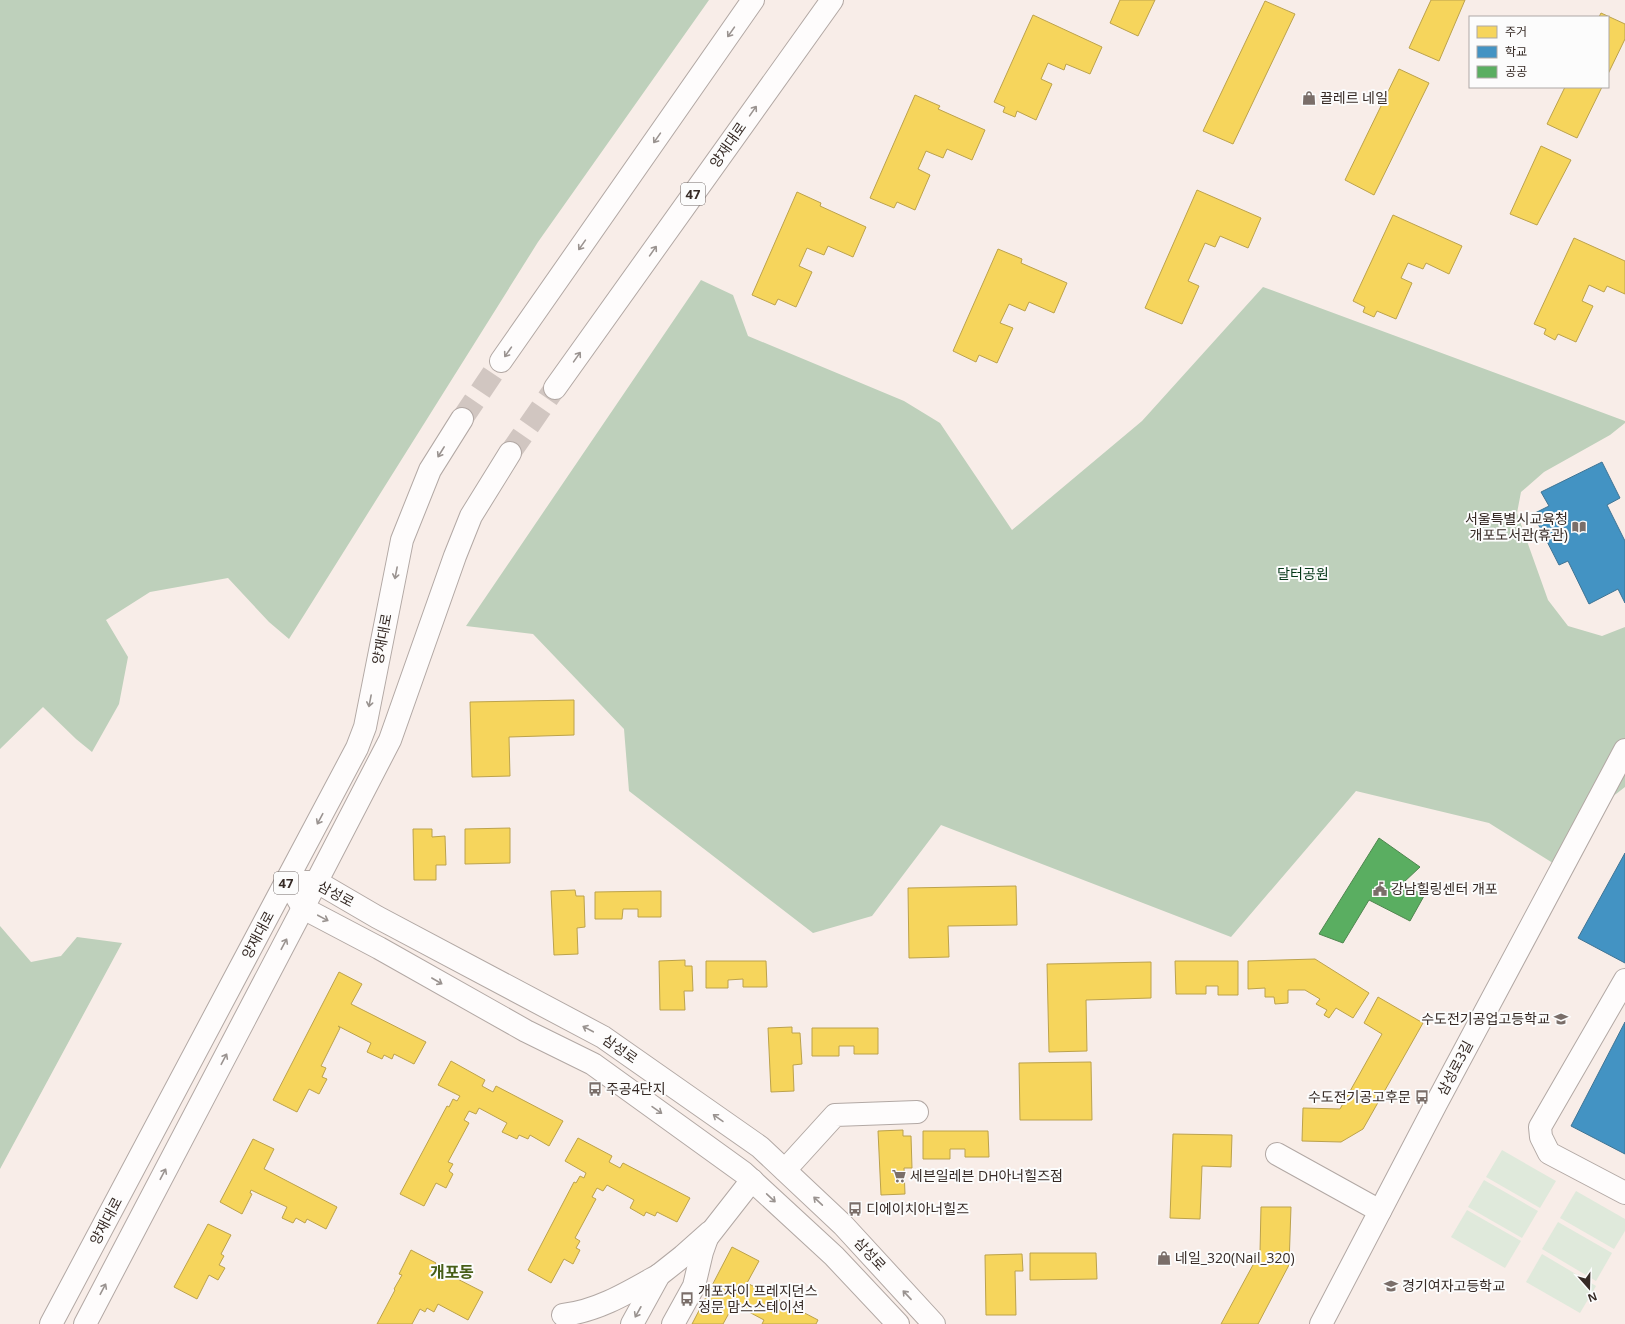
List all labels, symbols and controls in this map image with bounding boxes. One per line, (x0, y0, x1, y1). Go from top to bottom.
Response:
legend (1469, 16, 1609, 88)
text: 주거 (1505, 23, 1527, 40)
one-way arrow (727, 26, 735, 37)
text: 학교 (1505, 43, 1527, 60)
text: 공공 (1505, 63, 1527, 80)
place label: 끌레르 네일 (1320, 88, 1388, 107)
shop icon: 끌레르 네일 (1301, 90, 1317, 106)
one-way arrow (749, 105, 757, 116)
street label: 양재대로 (705, 118, 750, 171)
one-way arrow (653, 133, 661, 144)
road number: 47 (681, 183, 705, 205)
one-way arrow (578, 239, 586, 250)
one-way arrow (649, 245, 657, 256)
one-way arrow (504, 346, 512, 357)
one-way arrow (573, 351, 581, 362)
one-way arrow (437, 446, 445, 458)
place label: 서울특별시교육청 개포도서관(휴관) (1465, 509, 1568, 544)
library icon: 서울특별시교육청 개포도서관(휴관) (1571, 519, 1587, 535)
park label: 달터공원 (1277, 564, 1329, 583)
one-way arrow (391, 566, 399, 579)
street label: 양재대로 (367, 612, 396, 666)
one-way arrow (366, 694, 374, 707)
one-way arrow (315, 813, 323, 825)
road number: 47 (274, 872, 298, 894)
street label: 삼성로 (315, 876, 358, 911)
place label: 강남힐링센터 개포 (1391, 879, 1498, 898)
public building icon: 강남힐링센터 개포 (1372, 881, 1388, 897)
street label: 양재대로 (237, 907, 278, 962)
one-way arrow (317, 915, 329, 922)
one-way arrow (281, 938, 288, 950)
one-way arrow (431, 977, 443, 985)
place label: 수도전기공업고등학교 (1421, 1009, 1550, 1028)
school or university icon: 수도전기공업고등학교 (1553, 1011, 1569, 1027)
one-way arrow (582, 1024, 594, 1032)
street label: 삼성로 (599, 1030, 642, 1068)
street label: 삼성로3길 (1432, 1037, 1477, 1099)
one-way arrow (221, 1054, 228, 1066)
place label: 주공4단지 (606, 1079, 666, 1098)
bus stop icon: 주공4단지 (587, 1081, 603, 1097)
place label: 수도전기공고후문 (1308, 1087, 1411, 1106)
bus stop icon: 수도전기공고후문 (1414, 1089, 1430, 1105)
one-way arrow (652, 1106, 663, 1114)
one-way arrow (713, 1114, 724, 1122)
place label: 세븐일레븐 DH아너힐즈점 (910, 1166, 1063, 1185)
supermarket icon: 세븐일레븐 DH아너힐즈점 (891, 1168, 907, 1184)
one-way arrow (160, 1169, 168, 1181)
street label: 양재대로 (85, 1193, 126, 1248)
one-way arrow (766, 1193, 776, 1203)
one-way arrow (813, 1196, 823, 1206)
place label: 디에이치아너힐즈 (866, 1199, 969, 1218)
bus stop icon: 디에이치아너힐즈 (847, 1201, 863, 1217)
street label: 삼성로 (850, 1233, 891, 1274)
place label: 네일_320(Nail_320) (1175, 1248, 1295, 1267)
shop icon: 네일_320(Nail_320) (1156, 1250, 1172, 1266)
district label: 개포동 (430, 1261, 474, 1283)
north arrow (1569, 1268, 1609, 1308)
place label: 경기여자고등학교 (1402, 1276, 1505, 1295)
school or university icon: 경기여자고등학교 (1383, 1278, 1399, 1294)
place label: 개포자이 프레지던스 정문 맘스스테이션 (698, 1281, 818, 1316)
one-way arrow (100, 1284, 107, 1296)
text: N (1586, 1289, 1599, 1306)
one-way arrow (903, 1290, 912, 1300)
bus stop icon: 개포자이 프레지던스 정문 맘스스테이션 (679, 1291, 695, 1307)
one-way arrow (634, 1306, 642, 1318)

